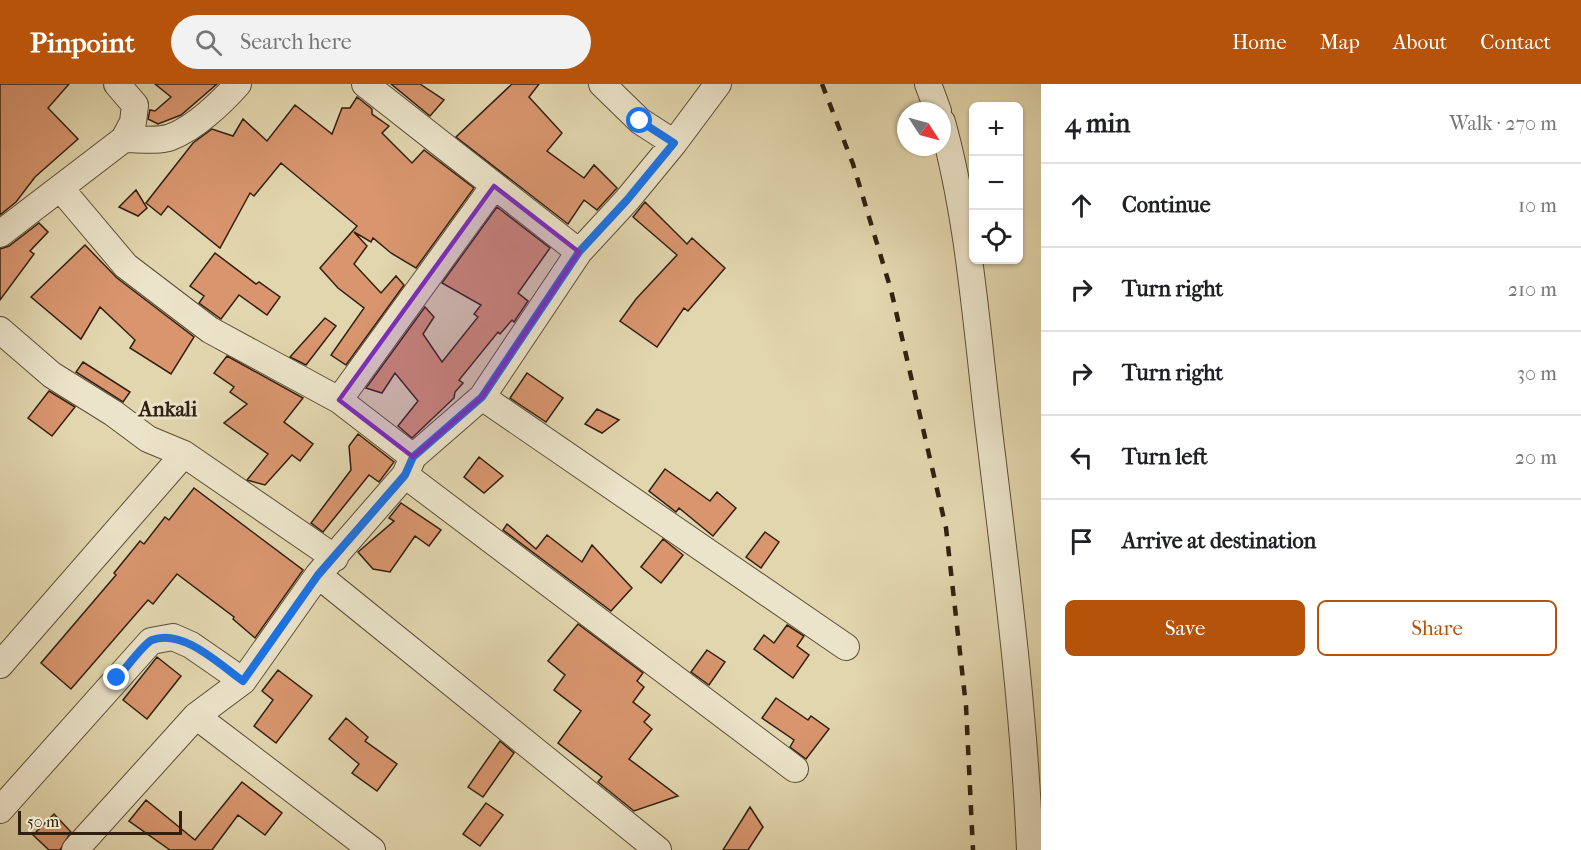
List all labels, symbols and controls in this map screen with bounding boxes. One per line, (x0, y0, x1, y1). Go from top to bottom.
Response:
search box (171, 15, 591, 69)
text: Pinpoint (30, 26, 135, 59)
icon: search (192, 26, 225, 59)
text: Search here (240, 29, 352, 55)
text: Home (1232, 30, 1287, 54)
text: Map (1320, 30, 1360, 54)
text: About (1393, 30, 1447, 54)
text: Contact (1480, 30, 1551, 54)
north arrow (897, 102, 951, 156)
map controls (969, 102, 1023, 264)
button: + (969, 102, 1023, 156)
route start (626, 107, 652, 133)
text: 4 min (1065, 108, 1130, 139)
text: Walk · 270 m (1449, 112, 1557, 135)
button: − (969, 156, 1023, 210)
icon: ahead (1065, 189, 1098, 222)
text: Continue (1122, 192, 1211, 218)
text: 10 m (1518, 194, 1557, 217)
button: locate (969, 210, 1023, 264)
icon: right (1065, 273, 1098, 306)
text: Turn right (1122, 276, 1223, 302)
text: 210 m (1508, 278, 1557, 301)
icon: right (1065, 357, 1098, 390)
text: Turn right (1122, 360, 1223, 386)
text: 30 m (1517, 362, 1557, 385)
district label: Ankali (137, 397, 198, 421)
icon: left (1065, 441, 1098, 474)
text: Turn left (1122, 444, 1208, 470)
text: 20 m (1515, 446, 1557, 469)
icon: arrive (1065, 525, 1098, 558)
text: Arrive at destination (1122, 528, 1316, 554)
button: Save (1065, 600, 1305, 656)
button: Share (1317, 600, 1557, 656)
route end (103, 664, 129, 690)
scale bar (18, 808, 182, 836)
text: 50 m (27, 812, 59, 831)

